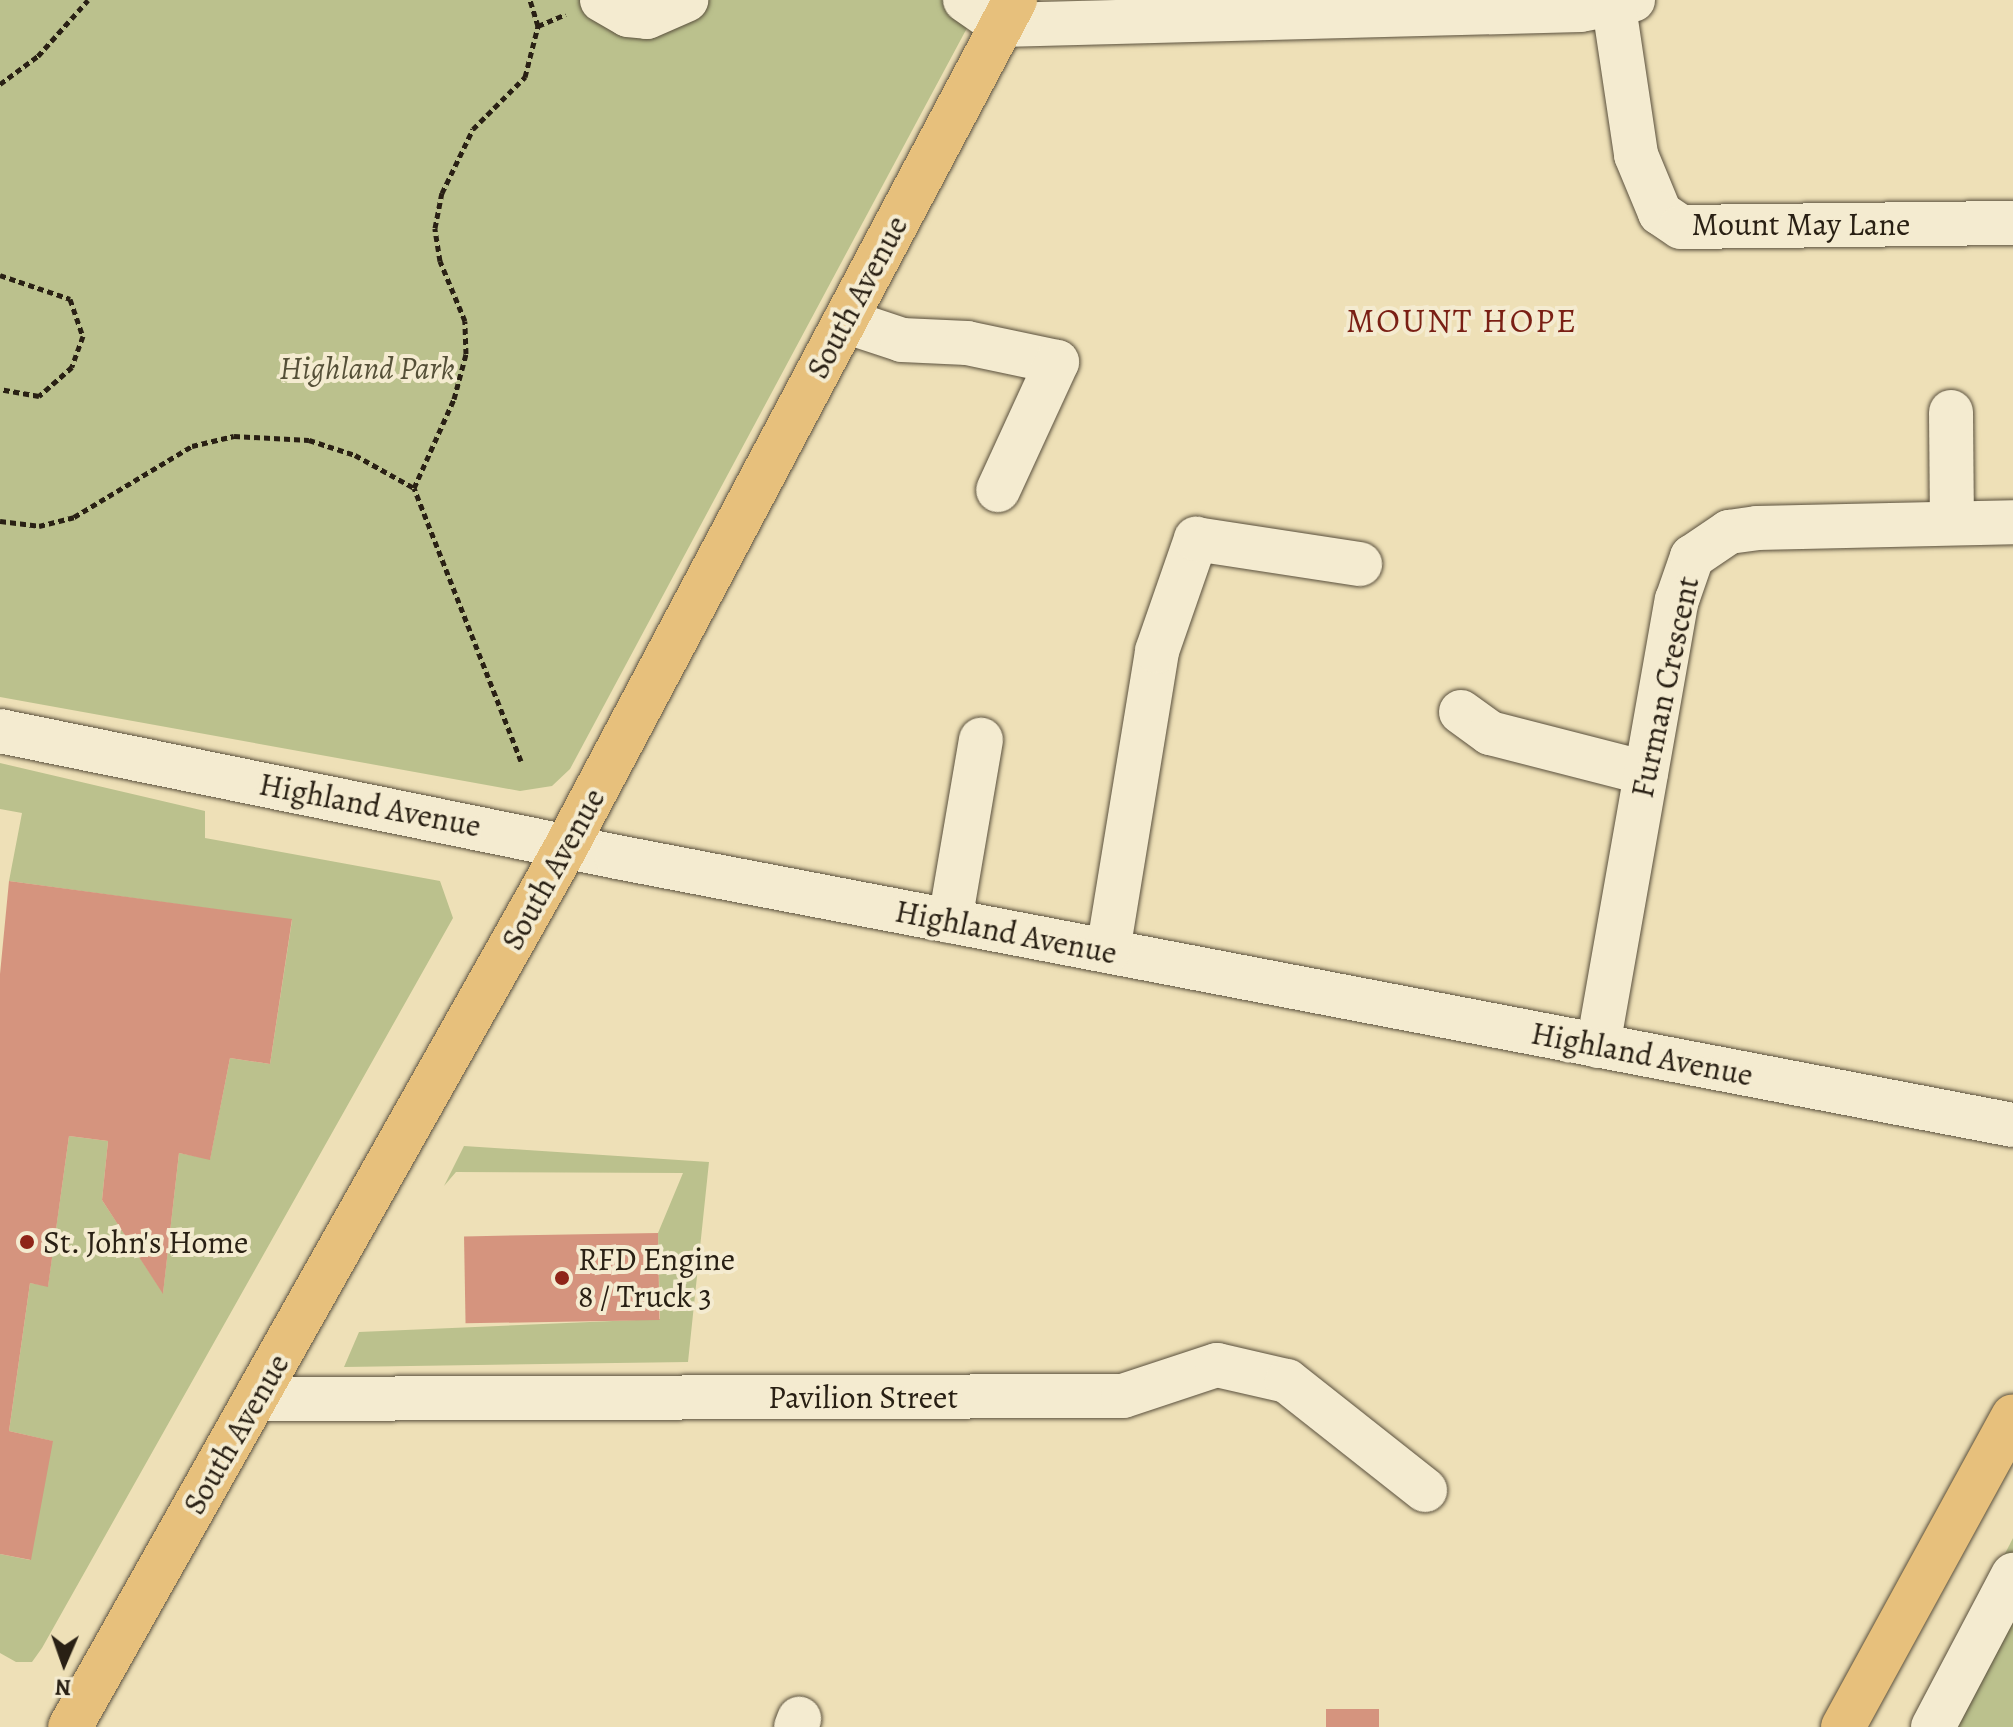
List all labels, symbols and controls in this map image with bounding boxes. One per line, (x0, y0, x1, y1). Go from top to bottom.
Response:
street label: Mount May Lane (1692, 205, 1910, 243)
street label: South Avenue (798, 209, 916, 385)
district label: MOUNT HOPE (1346, 301, 1578, 341)
park label: Highland Park (279, 349, 455, 387)
street label: Furman Crescent (1623, 573, 1707, 801)
street label: Highland Avenue (256, 765, 484, 845)
street label: South Avenue (493, 781, 613, 957)
street label: Highland Avenue (892, 892, 1120, 972)
street label: Highland Avenue (1528, 1014, 1756, 1094)
place label: St. John's Home (43, 1223, 249, 1261)
marker: St. John's Home (18, 1233, 36, 1251)
place label: RFD Engine 8 / Truck 3 (578, 1241, 735, 1316)
marker: RFD Engine 8 / Truck 3 (553, 1269, 571, 1287)
street label: South Avenue (175, 1347, 297, 1521)
street label: Pavilion Street (768, 1378, 958, 1416)
north arrow (24, 1623, 104, 1703)
text: N (55, 1672, 72, 1702)

